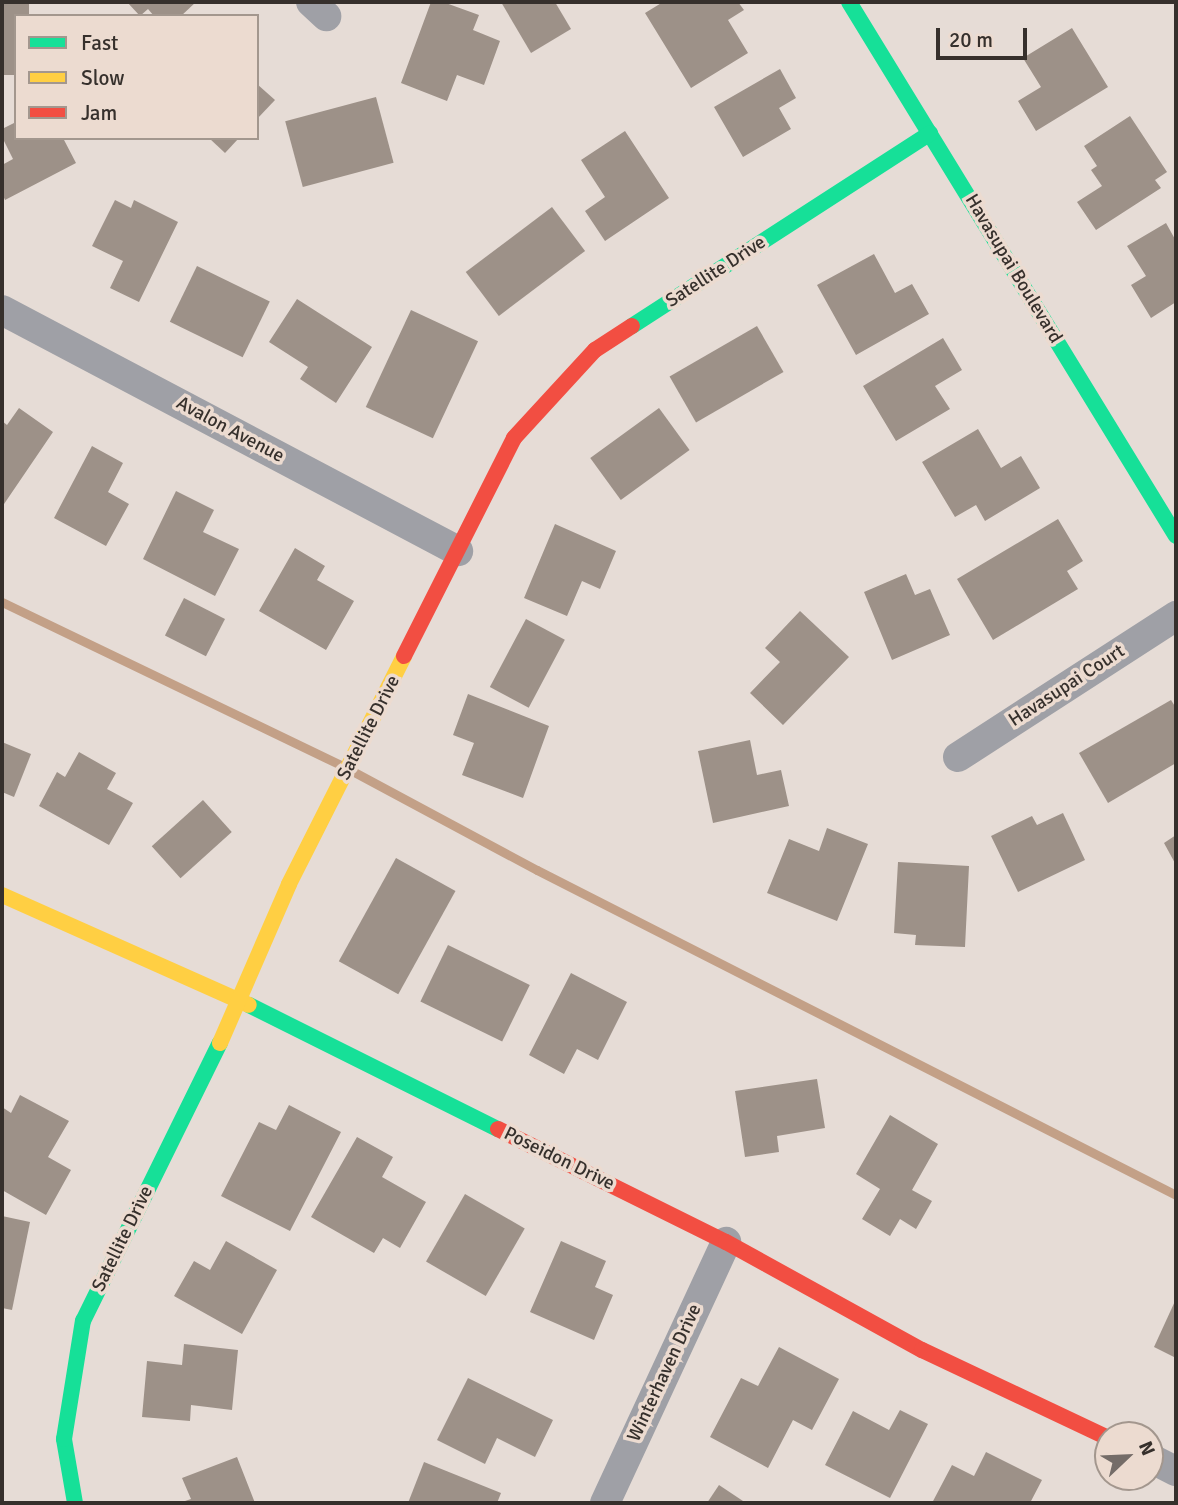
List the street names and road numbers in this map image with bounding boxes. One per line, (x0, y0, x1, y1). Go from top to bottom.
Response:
street label: Havasupai Boulevard (960, 190, 1066, 348)
street label: Satellite Drive (662, 231, 770, 313)
street label: Avalon Avenue (172, 392, 288, 468)
street label: Havasupai Court (1005, 640, 1129, 732)
street label: Satellite Drive (333, 672, 405, 784)
street label: Poseidon Drive (500, 1122, 618, 1196)
street label: Satellite Drive (88, 1183, 158, 1295)
street label: Winterhaven Drive (623, 1301, 707, 1445)

